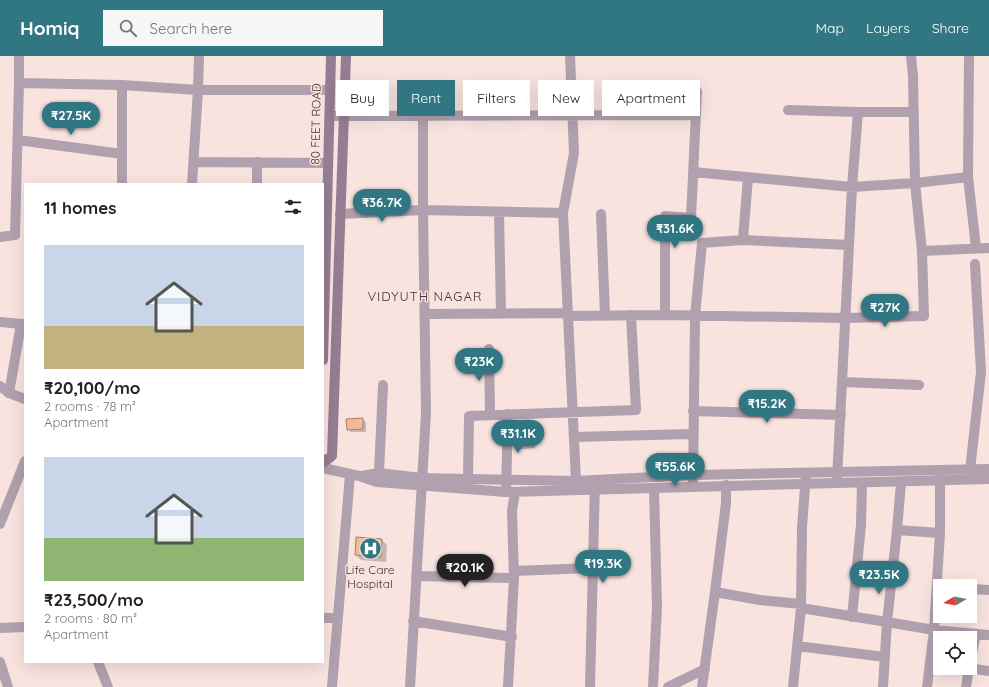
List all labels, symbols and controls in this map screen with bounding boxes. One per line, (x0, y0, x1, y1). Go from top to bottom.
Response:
search box (103, 10, 383, 46)
text: Homiq (20, 16, 79, 40)
icon: search (117, 17, 139, 39)
text: Search here (149, 19, 232, 38)
text: Map (815, 19, 844, 37)
text: Layers (866, 19, 910, 37)
text: Share (932, 19, 969, 37)
chip: Buy (336, 80, 389, 116)
chip: Rent (397, 80, 455, 116)
chip: Filters (463, 80, 530, 116)
chip: New (538, 80, 594, 116)
chip: Apartment (602, 80, 700, 116)
street label: 80 FEET ROAD (307, 83, 324, 165)
pin: ₹27.5K (38, 102, 104, 136)
text: ₹27.5K (51, 107, 91, 123)
pin: ₹36.7K (349, 189, 415, 223)
text: ₹36.7K (362, 194, 402, 210)
icon: filters (282, 196, 304, 218)
text: 11 homes (44, 197, 116, 218)
pin: ₹31.6K (642, 215, 708, 249)
text: ₹31.6K (656, 220, 694, 236)
icon: home (138, 271, 210, 343)
district label: VIDYUTH NAGAR (367, 288, 483, 304)
pin: ₹27K (861, 294, 909, 328)
text: ₹27K (870, 299, 900, 315)
pin: ₹23K (455, 348, 503, 382)
text: ₹23K (464, 353, 494, 369)
text: ₹20,100/mo (44, 377, 140, 398)
pin: ₹15.2K (734, 390, 800, 424)
text: ₹15.2K (748, 395, 786, 411)
text: 2 rooms · 78 m² (44, 398, 136, 414)
text: Apartment (44, 414, 109, 430)
pin: ₹31.1K (485, 420, 551, 454)
text: ₹31.1K (500, 425, 536, 441)
pin: ₹55.6K (642, 453, 708, 487)
text: ₹55.6K (655, 458, 695, 474)
icon: home (138, 483, 210, 555)
hospital icon: Life Care Hospital (357, 536, 383, 562)
pin: ₹19.3K (570, 550, 636, 584)
pin: ₹20.1K (432, 554, 498, 588)
text: ₹19.3K (584, 555, 622, 571)
text: ₹20.1K (446, 559, 484, 575)
pin: ₹23.5K (846, 561, 912, 595)
place label: Life Care Hospital (345, 562, 395, 591)
text: ₹23.5K (859, 566, 899, 582)
north arrow (933, 579, 977, 623)
map controls (933, 579, 977, 675)
text: ₹23,500/mo (44, 589, 143, 610)
text: 2 rooms · 80 m² (44, 610, 137, 626)
text: Apartment (44, 626, 109, 642)
button: locate (933, 631, 977, 675)

